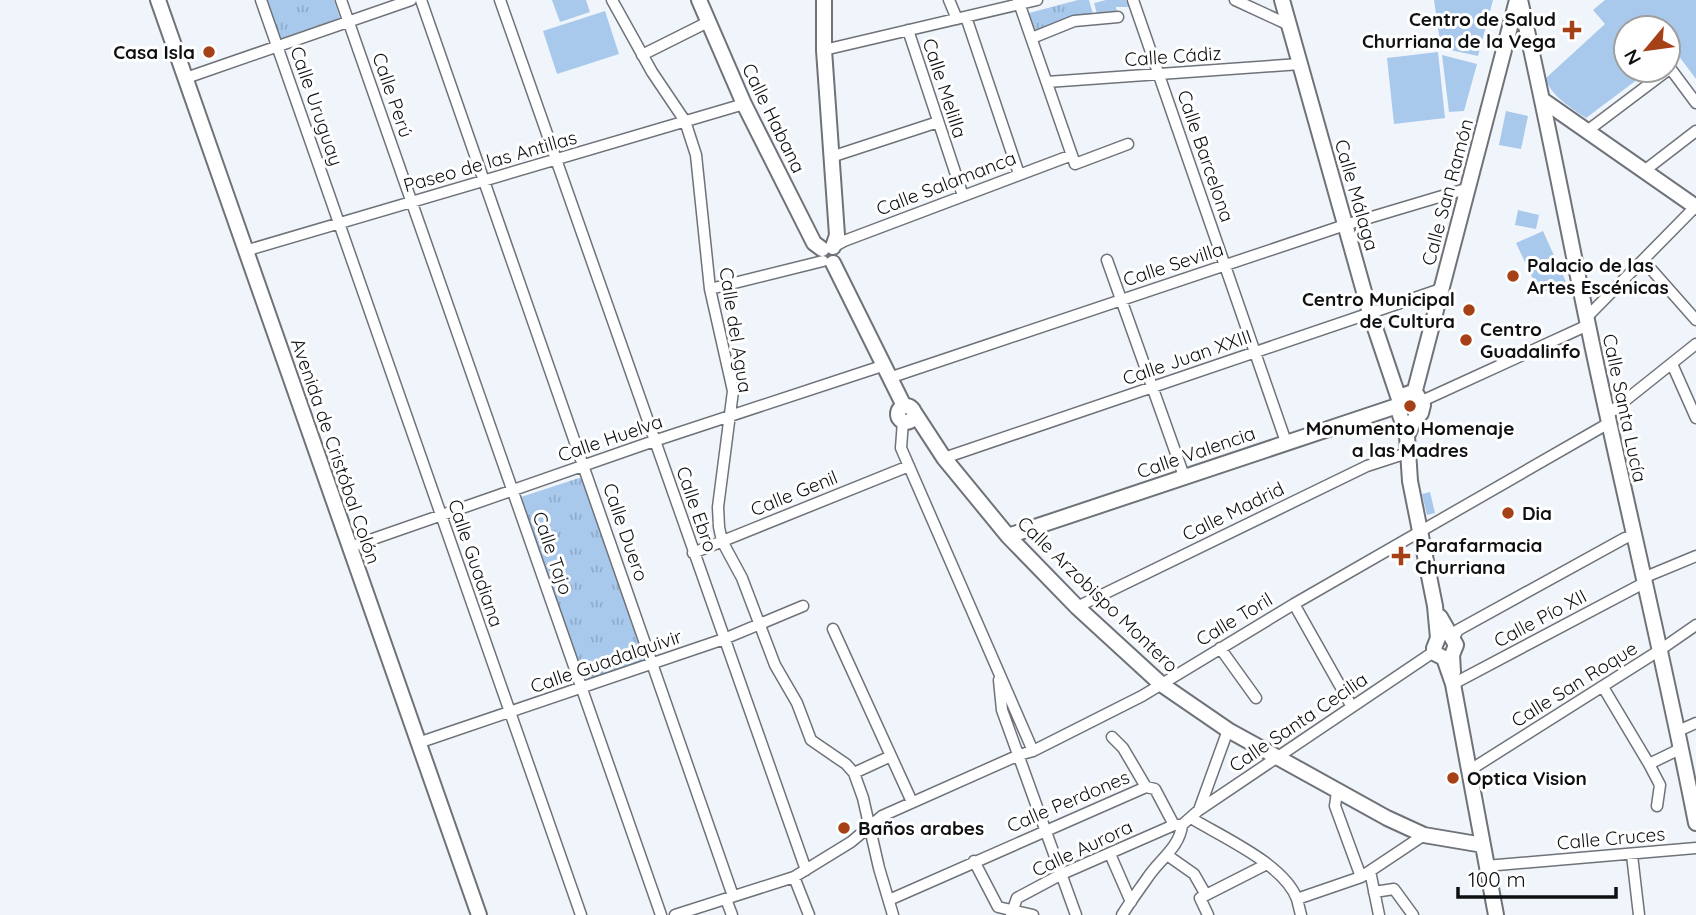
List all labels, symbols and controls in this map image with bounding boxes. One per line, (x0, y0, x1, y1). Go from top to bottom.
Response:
place label: Centro de Salud Churriana de la Vega (1362, 7, 1556, 53)
north arrow (1612, 14, 1682, 84)
marker: Centro de Salud Churriana de la Vega (1562, 20, 1582, 40)
street label: Calle Melilla (918, 35, 972, 141)
place label: Casa Isla (113, 40, 195, 64)
street label: Calle Cádiz (1124, 41, 1222, 71)
street label: Calle Uruguay (285, 43, 349, 169)
marker: Casa Isla (201, 44, 217, 60)
text: N (1618, 45, 1646, 69)
street label: Calle Perú (367, 49, 419, 141)
street label: Calle Habana (737, 59, 811, 177)
street label: Calle Barcelona (1172, 87, 1240, 225)
street label: Calle San Ramón (1416, 116, 1478, 268)
street label: Paseo de las Antillas (400, 125, 580, 197)
street label: Calle Málaga (1330, 137, 1384, 253)
street label: Calle Salamanca (873, 145, 1019, 221)
street label: Calle Sevilla (1120, 237, 1226, 291)
place label: Palacio de las Artes Escénicas (1527, 253, 1669, 299)
street label: Calle del Agua (714, 266, 758, 394)
marker: Palacio de las Artes Escénicas (1505, 268, 1521, 284)
place label: Centro Municipal de Cultura (1302, 287, 1455, 333)
marker: Centro Municipal de Cultura (1461, 302, 1477, 318)
place label: Centro Guadalinfo (1480, 317, 1581, 363)
street label: Calle Juan XXIII (1119, 324, 1255, 390)
marker: Centro Guadalinfo (1458, 332, 1474, 348)
street label: Calle Santa Lucía (1598, 332, 1652, 484)
street label: Avenida de Cristóbal Colón (286, 335, 386, 567)
marker: Monumento Homenaje a las Madres (1402, 398, 1418, 414)
street label: Calle Huelva (555, 409, 665, 467)
place label: Monumento Homenaje a las Madres (1306, 416, 1514, 462)
street label: Calle Valencia (1134, 421, 1258, 483)
street label: Calle Ebro (671, 463, 723, 555)
street label: Calle Genil (747, 465, 841, 521)
street label: Calle Madrid (1178, 476, 1288, 546)
street label: Calle Duero (598, 480, 654, 584)
street label: Calle Guadiana (443, 496, 509, 630)
place label: Dia (1522, 501, 1552, 525)
marker: Dia (1500, 505, 1516, 521)
street label: Calle Tajo (528, 508, 578, 598)
street label: Calle Arzobispo Montero (1012, 511, 1184, 677)
place label: Parafarmacia Churriana (1415, 533, 1542, 579)
marker: Parafarmacia Churriana (1393, 548, 1409, 564)
street label: Calle Pío XII (1490, 584, 1590, 652)
street label: Calle Toril (1191, 587, 1277, 651)
street label: Calle Guadalquivir (527, 624, 686, 698)
street label: Calle San Roque (1507, 636, 1641, 732)
street label: Calle Santa Cecilia (1224, 667, 1372, 777)
street label: Calle Perdones (1003, 764, 1133, 838)
place label: Optica Vision (1467, 766, 1587, 790)
marker: Optica Vision (1445, 770, 1461, 786)
street label: Calle Aurora (1028, 814, 1136, 882)
place label: Baños arabes (858, 816, 984, 840)
marker: Baños arabes (836, 820, 852, 836)
street label: Calle Cruces (1556, 821, 1666, 855)
scale bar (1458, 856, 1616, 900)
text: 100 m (1468, 866, 1526, 892)

